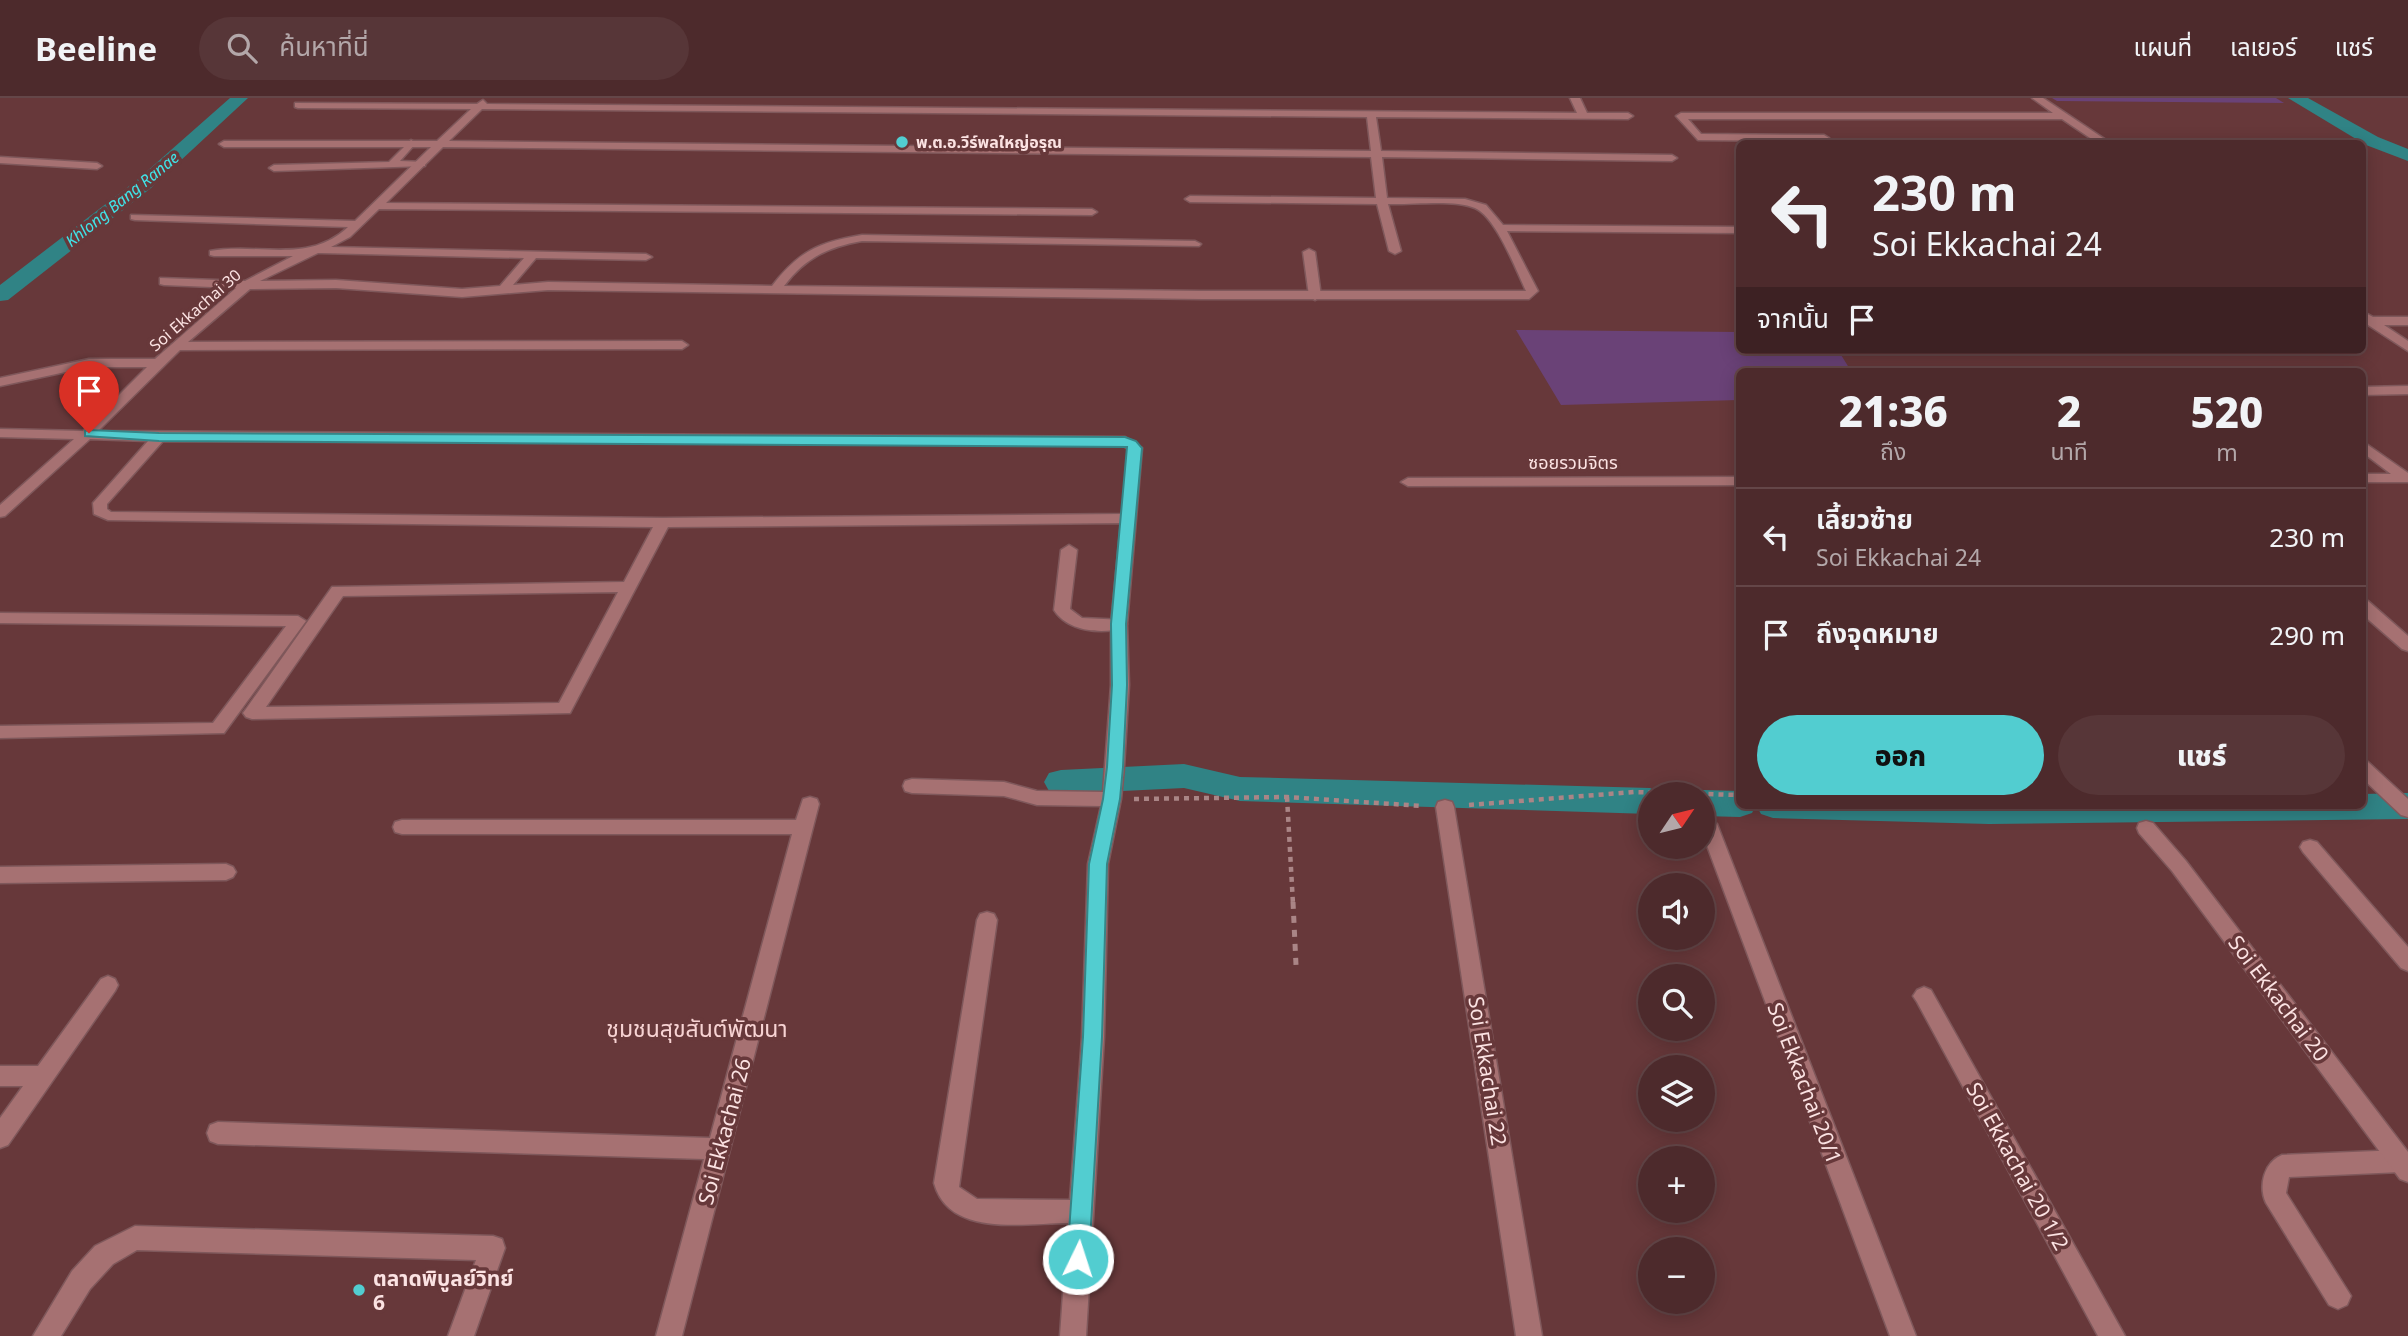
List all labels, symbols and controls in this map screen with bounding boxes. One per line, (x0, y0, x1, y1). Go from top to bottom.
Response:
search box (199, 17, 689, 80)
text: Beeline (35, 26, 157, 71)
text: ค้นหาที่นี่ (279, 28, 369, 64)
icon: search (223, 29, 261, 67)
text: แผนที่ (2134, 30, 2192, 63)
text: เลเยอร์ (2230, 30, 2297, 63)
text: แชร์ (2335, 30, 2373, 63)
place label: พ.ต.อ.วีร์พลใหญ่อรุณ (916, 131, 1062, 153)
marker: พ.ต.อ.วีร์พลใหญ่อรุณ (894, 134, 910, 150)
water label: Khlong Bang Ranae (61, 146, 183, 252)
text: 230 m (1872, 159, 2017, 225)
icon: left (1757, 168, 1848, 259)
text: Soi Ekkachai 24 (1872, 222, 2102, 265)
street label: Soi Ekkachai 30 (144, 264, 246, 356)
text: จากนั้น (1757, 300, 1829, 336)
icon: arrive (1843, 301, 1881, 339)
pin (59, 361, 119, 433)
icon: arrive (70, 372, 108, 410)
text: 21:36 (1839, 382, 1948, 439)
text: 2 (2057, 382, 2081, 439)
text: 520 (2191, 383, 2263, 440)
text: ถึง (1880, 435, 1906, 467)
text: นาที (2050, 435, 2088, 467)
text: m (2216, 436, 2238, 468)
street label: ซอยรวมจิตร (1528, 450, 1618, 474)
text: เลี้ยวซ้าย (1816, 501, 1913, 537)
icon: left (1757, 518, 1795, 556)
text: 230 m (2269, 519, 2345, 555)
text: Soi Ekkachai 24 (1816, 541, 1981, 573)
text: ถึงจุดหมาย (1816, 615, 1939, 651)
icon: arrive (1757, 616, 1795, 654)
text: 290 m (2269, 617, 2345, 653)
button: ออก (1757, 715, 2044, 795)
button: แชร์ (2058, 715, 2345, 795)
north arrow (1638, 782, 1715, 859)
map controls (1638, 782, 1715, 1314)
button: sound (1638, 873, 1715, 950)
street label: Soi Ekkachai 20 (2222, 929, 2336, 1067)
button: search (1638, 964, 1715, 1041)
street label: Soi Ekkachai 22 (1462, 994, 1514, 1148)
street label: Soi Ekkachai 20/1 (1761, 998, 1849, 1168)
district label: ชุมชนสุขสันต์พัฒนา (606, 1012, 788, 1044)
street label: Soi Ekkachai 26 (691, 1055, 757, 1207)
button: layers (1638, 1055, 1715, 1132)
street label: Soi Ekkachai 20 1/2 (1960, 1077, 2076, 1255)
button: + (1638, 1146, 1715, 1223)
position arrow (1041, 1222, 1115, 1296)
button: − (1638, 1237, 1715, 1314)
place label: ตลาดพิบูลย์วิทย์ 6 (373, 1264, 514, 1316)
marker: ตลาดพิบูลย์วิทย์ 6 (351, 1282, 367, 1298)

